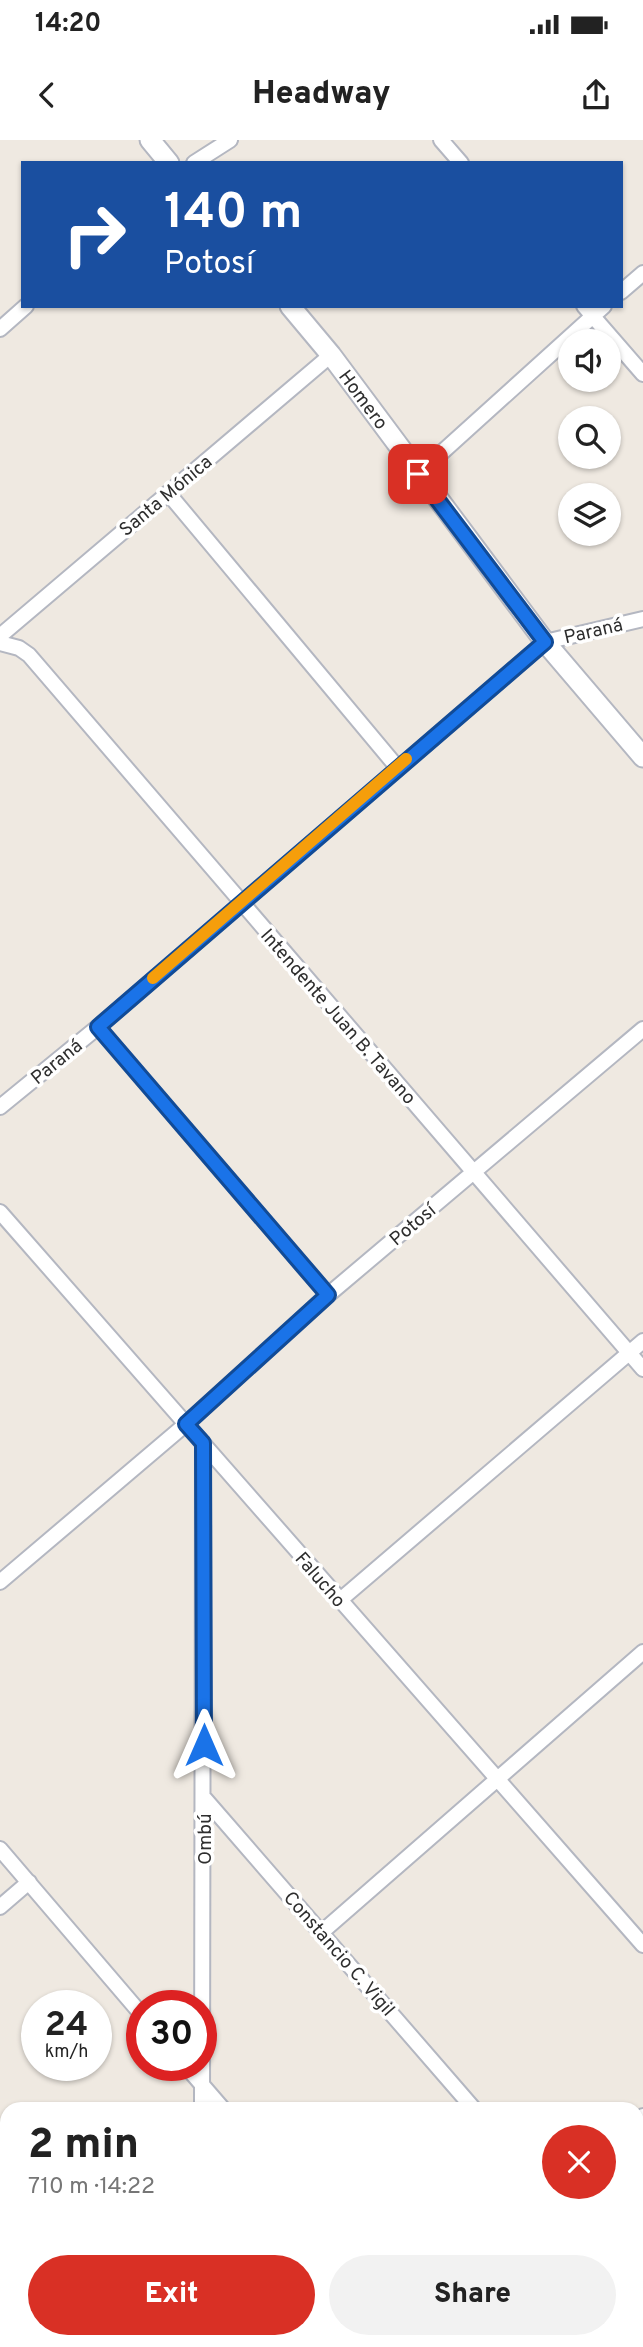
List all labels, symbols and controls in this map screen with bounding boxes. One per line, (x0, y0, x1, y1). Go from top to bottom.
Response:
text: 14:20 (35, 8, 101, 41)
text: Headway (252, 75, 391, 115)
icon: back (28, 76, 66, 114)
icon: share (577, 76, 615, 114)
text: 140 m (164, 184, 303, 246)
icon: right (49, 189, 140, 280)
text: Potosí (164, 245, 254, 285)
map controls (558, 329, 621, 546)
button: sound (558, 329, 621, 392)
street label: Homero (332, 366, 392, 435)
button: search (558, 406, 621, 469)
pin (388, 444, 448, 504)
street label: Santa Mónica (115, 451, 218, 542)
icon: arrive (399, 455, 437, 493)
button: layers (558, 483, 621, 546)
street label: Paraná (562, 614, 625, 650)
street label: Intendente Juan B. Tavano (255, 924, 420, 1110)
street label: Paraná (26, 1034, 88, 1091)
street label: Potosí (385, 1198, 443, 1252)
street label: Falucho (289, 1548, 350, 1613)
position arrow (167, 1708, 241, 1782)
street label: Ombú (194, 1813, 218, 1865)
street label: Constancio C. Vigil (278, 1887, 399, 2022)
speed limit sign: 30 (126, 1990, 217, 2081)
text: 24 (45, 2004, 88, 2048)
text: km/h (45, 2041, 88, 2064)
text: 2 min (28, 2120, 139, 2173)
button: close (542, 2125, 616, 2199)
text: 710 m · 14:22 (28, 2173, 155, 2202)
button: Exit (28, 2255, 315, 2335)
button: Share (329, 2255, 616, 2335)

